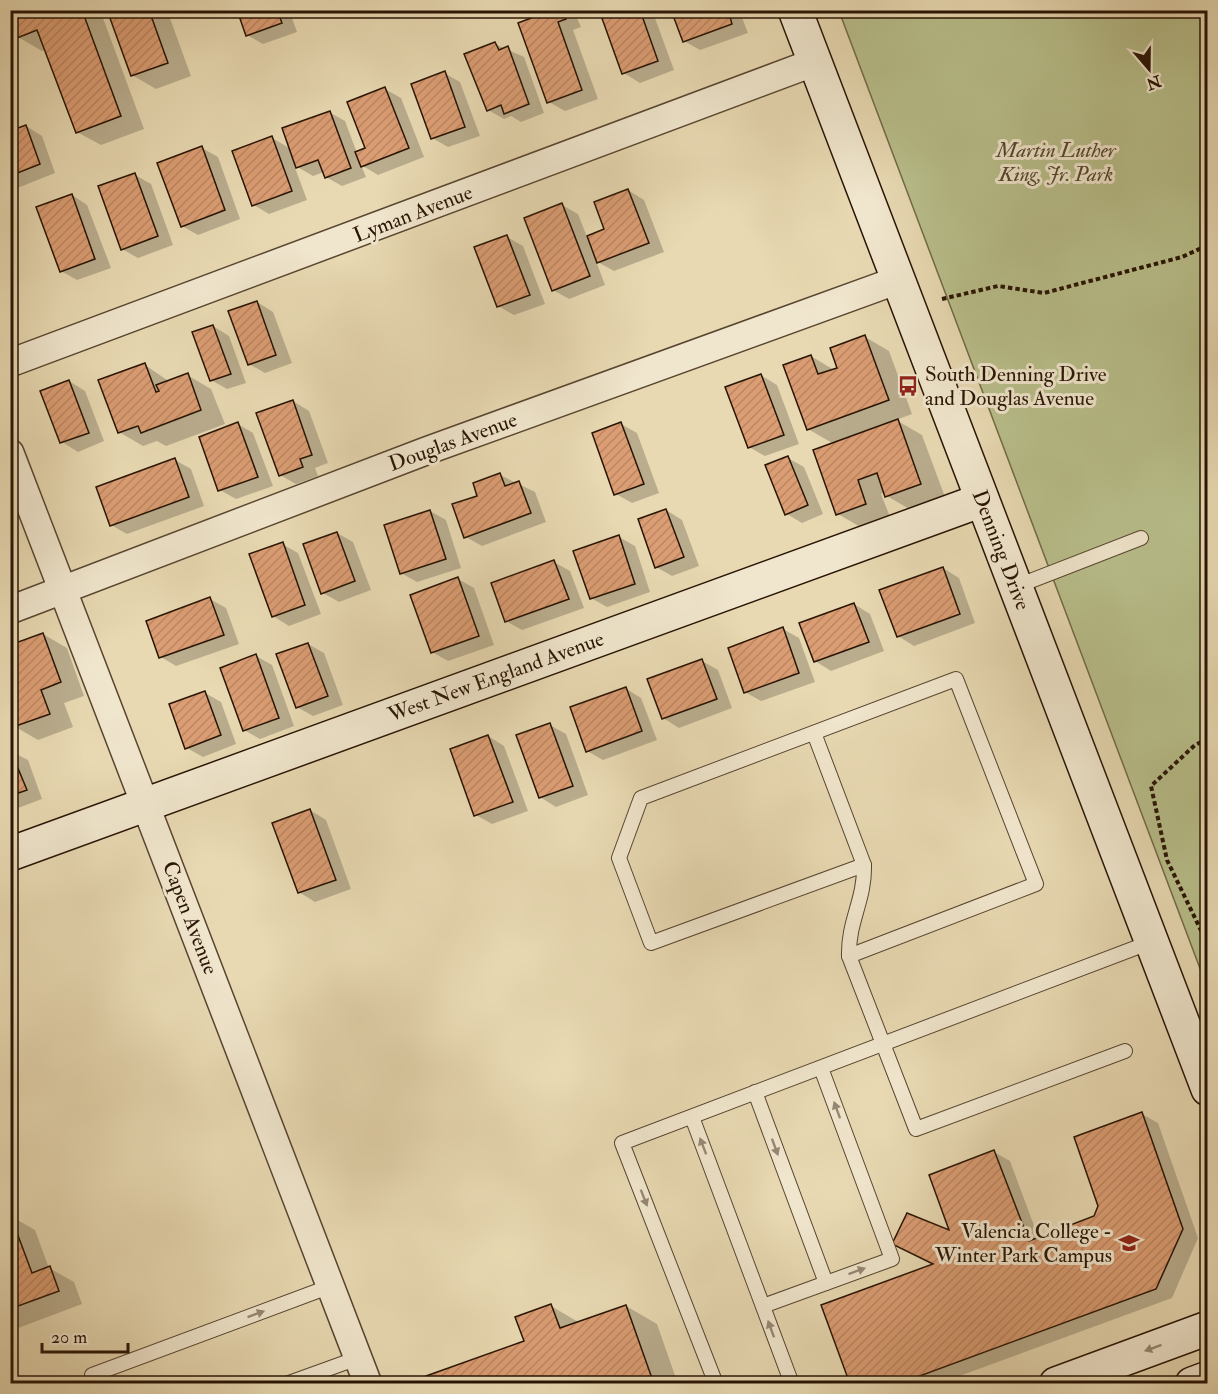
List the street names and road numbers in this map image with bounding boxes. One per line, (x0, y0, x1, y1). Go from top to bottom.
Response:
street label: Lyman Avenue (350, 179, 477, 249)
street label: Douglas Avenue (385, 406, 521, 478)
street label: Denning Drive (966, 486, 1036, 614)
street label: West New England Avenue (383, 625, 608, 729)
street label: Capen Avenue (156, 857, 224, 979)

